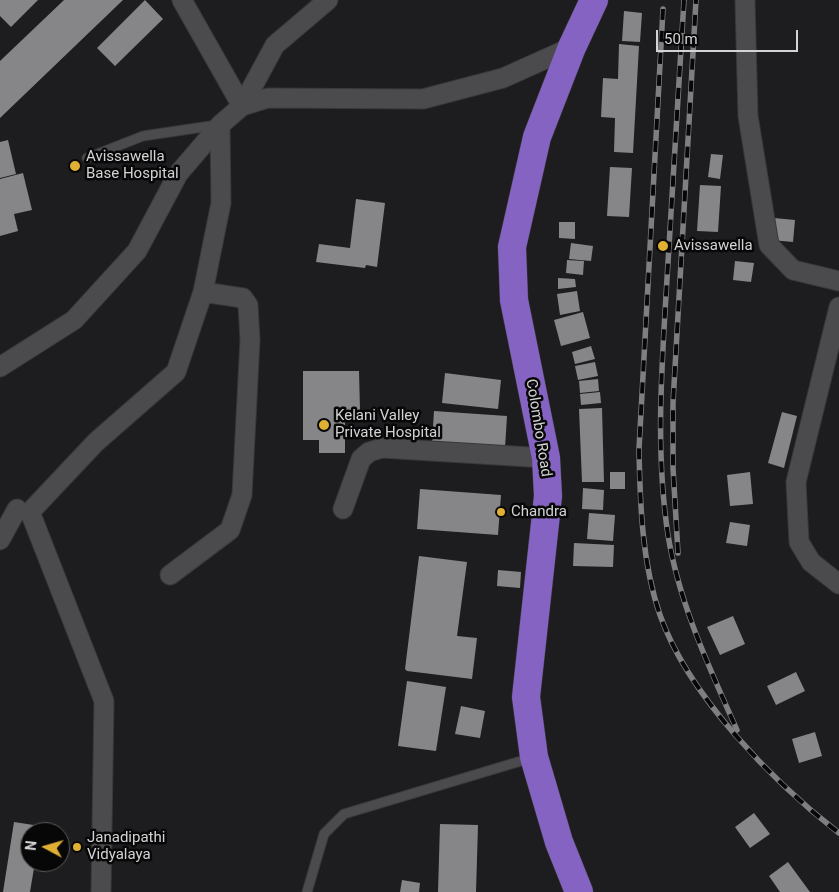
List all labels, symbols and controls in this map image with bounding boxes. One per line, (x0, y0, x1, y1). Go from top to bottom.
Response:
scale bar (659, 20, 802, 52)
text: 50 m (664, 30, 698, 48)
place label: Avissawella Base Hospital (86, 148, 179, 183)
marker: Avissawella Base Hospital (68, 159, 82, 173)
place label: Avissawella (674, 237, 753, 255)
marker: Avissawella (656, 239, 670, 253)
street label: Colombo Road (521, 378, 555, 478)
place label: Kelani Valley Private Hospital (335, 407, 441, 442)
marker: Kelani Valley Private Hospital (317, 418, 331, 432)
place label: Chandra (511, 503, 567, 521)
marker: Chandra (495, 506, 507, 518)
north arrow (20, 822, 70, 872)
place label: Janadipathi Vidyalaya (87, 829, 165, 864)
text: N (23, 840, 40, 851)
marker: Janadipathi Vidyalaya (71, 841, 83, 853)

